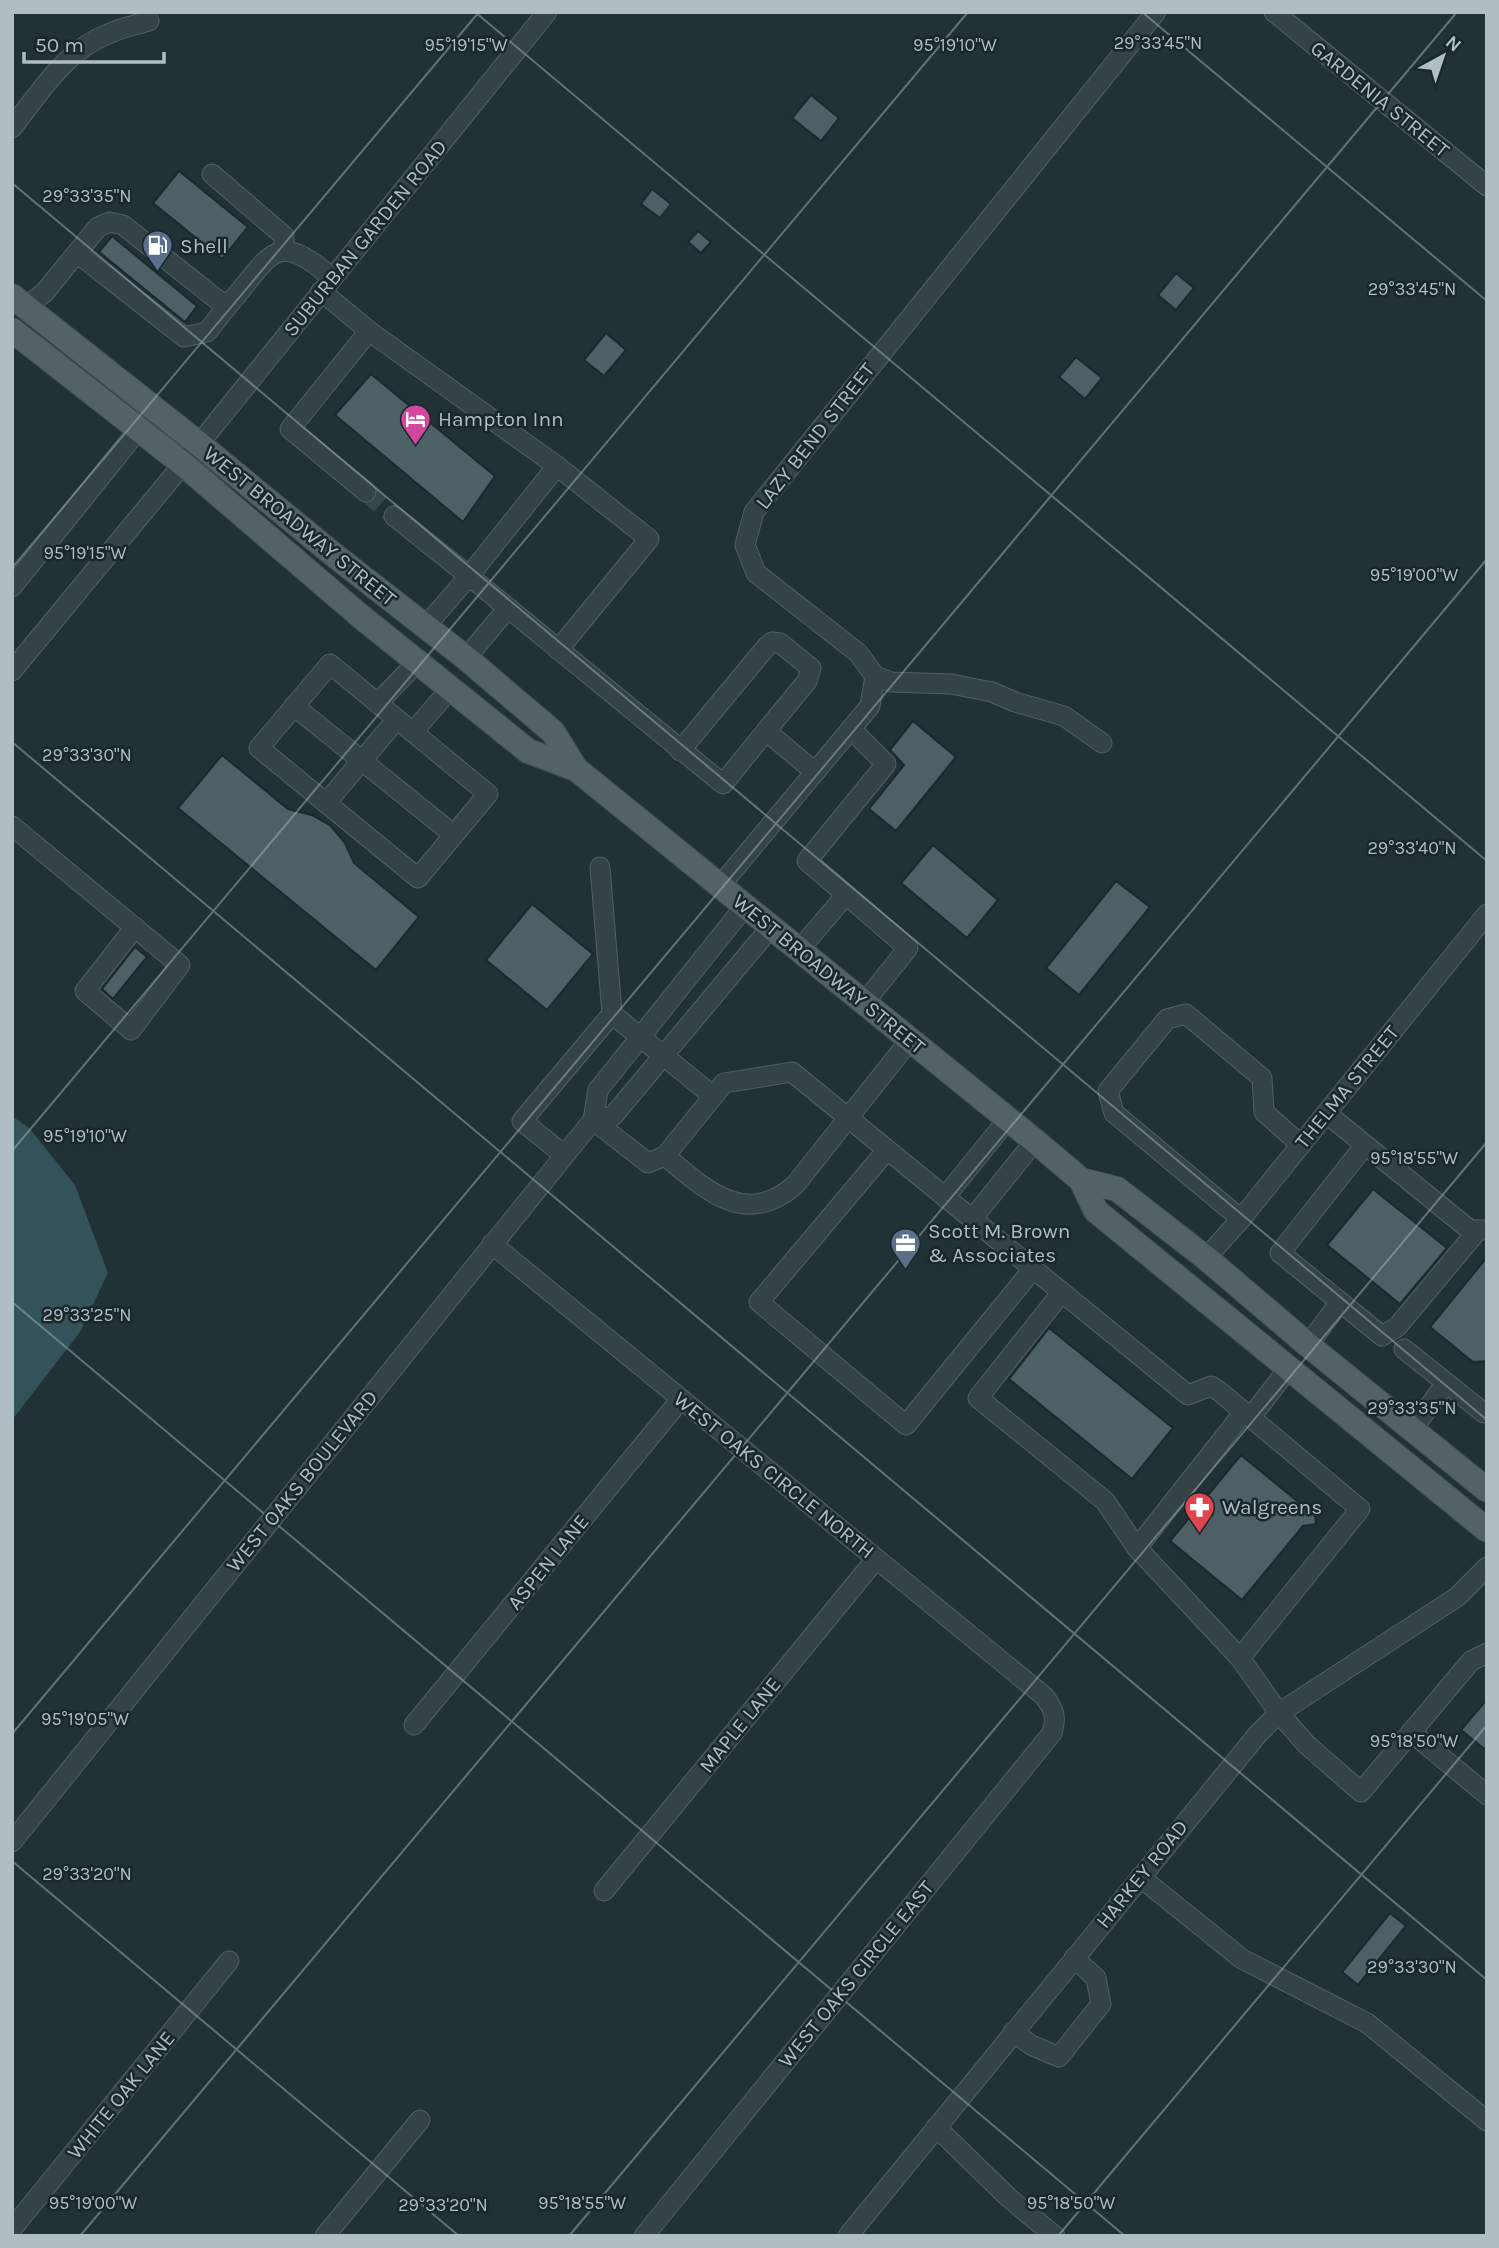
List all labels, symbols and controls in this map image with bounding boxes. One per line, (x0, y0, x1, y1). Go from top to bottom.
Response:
scale bar (24, 21, 164, 65)
north arrow (1408, 21, 1478, 91)
text: 29°33'45"N (1114, 32, 1202, 54)
text: 50 m (35, 33, 84, 57)
text: 95°19'15"W (424, 34, 508, 56)
text: 95°19'10"W (913, 34, 997, 56)
street label: GARDENIA STREET (1305, 35, 1455, 163)
street label: SUBURBAN GARDEN ROAD (278, 135, 452, 341)
text: 29°33'35"N (42, 185, 132, 207)
fuel station icon: Shell (140, 229, 174, 273)
place label: Shell (180, 234, 228, 258)
text: 29°33'45"N (1368, 278, 1456, 300)
street label: LAZY BEND STREET (750, 358, 880, 514)
hotel icon: Hampton Inn (398, 402, 432, 446)
place label: Hampton Inn (438, 407, 564, 431)
street label: WEST BROADWAY STREET (199, 441, 401, 611)
text: 95°19'15"W (43, 542, 127, 564)
text: 95°19'00"W (1370, 564, 1458, 586)
text: 29°33'30"N (42, 744, 132, 766)
text: 29°33'40"N (1367, 837, 1457, 859)
street label: WEST BROADWAY STREET (728, 889, 930, 1059)
street label: THELMA STREET (1290, 1020, 1404, 1153)
text: 95°19'10"W (43, 1125, 127, 1147)
text: 95°18'55"W (1370, 1147, 1458, 1169)
place label: Scott M. Brown & Associates (928, 1219, 1070, 1267)
office icon: Scott M. Brown & Associates (888, 1226, 922, 1270)
text: 29°33'25"N (42, 1304, 132, 1326)
street label: WEST OAKS BOULEVARD (221, 1385, 383, 1577)
street label: WEST OAKS CIRCLE NORTH (669, 1387, 879, 1563)
text: 29°33'35"N (1367, 1397, 1457, 1419)
pharmacy icon: Walgreens (1182, 1490, 1216, 1534)
place label: Walgreens (1222, 1495, 1322, 1519)
street label: ASPEN LANE (502, 1510, 594, 1614)
street label: MAPLE LANE (694, 1672, 786, 1778)
text: 95°19'05"W (41, 1708, 129, 1730)
text: 95°18'50"W (1370, 1730, 1458, 1752)
street label: HARKEY ROAD (1091, 1815, 1193, 1933)
text: 29°33'20"N (42, 1863, 132, 1885)
street label: WEST OAKS CIRCLE EAST (773, 1876, 939, 2072)
text: 29°33'30"N (1367, 1956, 1457, 1978)
street label: WHITE OAK LANE (62, 2026, 180, 2164)
text: 95°19'00"W (49, 2192, 137, 2214)
text: 95°18'55"W (538, 2192, 626, 2214)
text: 95°18'50"W (1027, 2192, 1115, 2214)
text: 29°33'20"N (398, 2194, 488, 2216)

